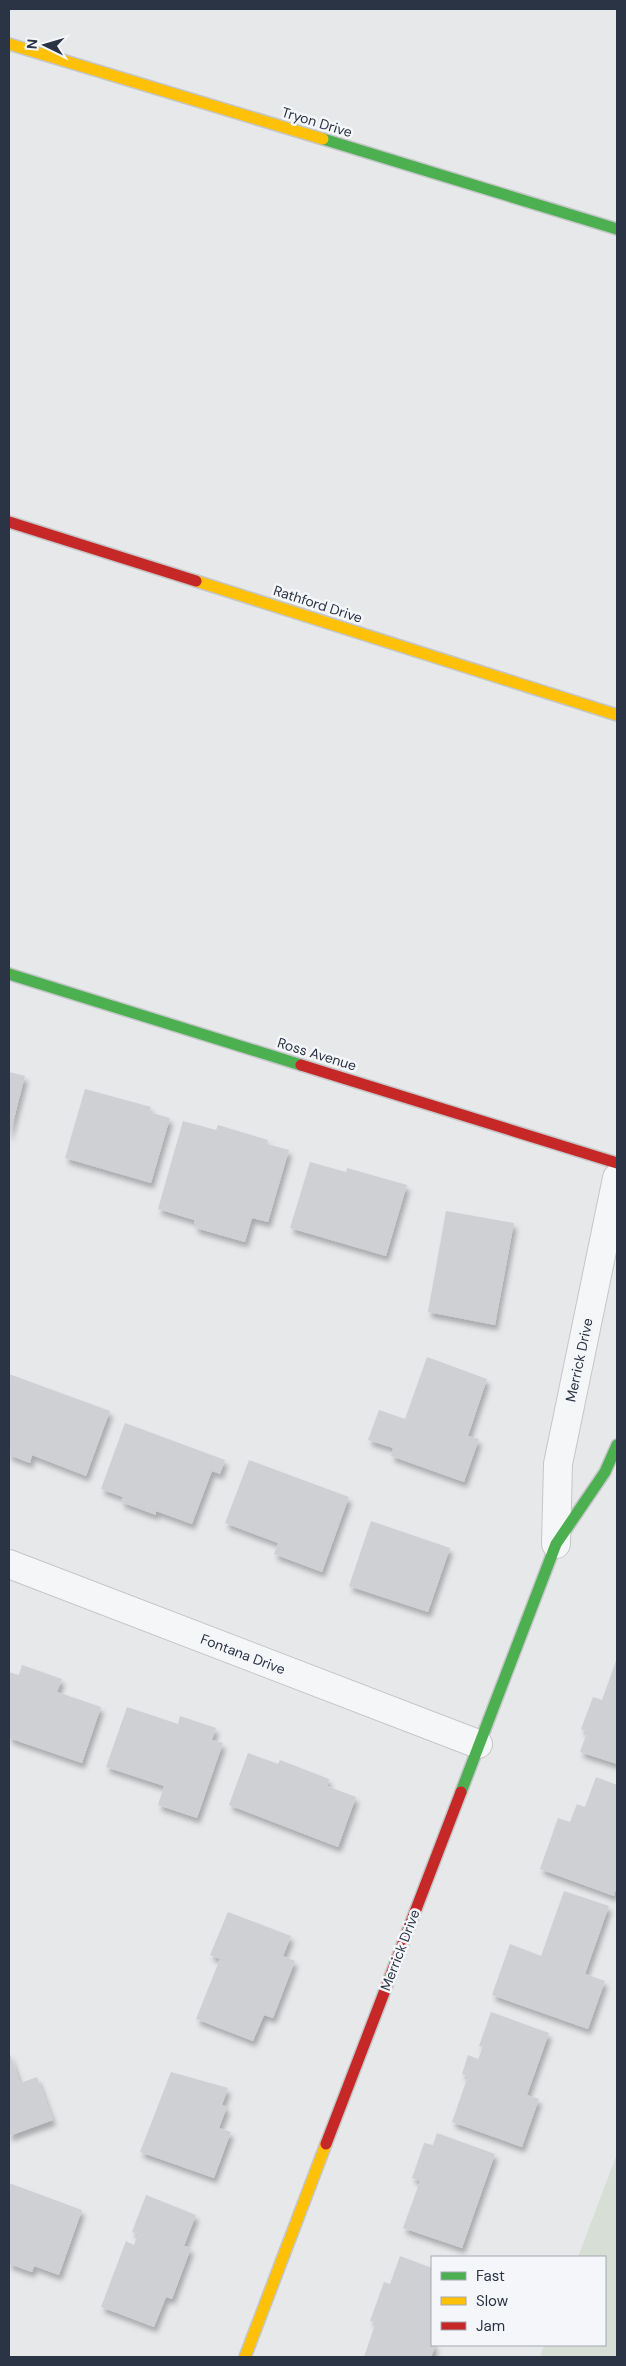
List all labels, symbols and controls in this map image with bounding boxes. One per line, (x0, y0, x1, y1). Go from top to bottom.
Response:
north arrow (20, 20, 70, 70)
text: N (23, 38, 41, 50)
street label: Tryon Drive (280, 103, 354, 141)
street label: Rathford Drive (271, 581, 365, 627)
street label: Ross Avenue (275, 1033, 359, 1075)
street label: Merrick Drive (561, 1316, 597, 1404)
street label: Fontana Drive (198, 1630, 288, 1678)
street label: Merrick Drive (376, 1907, 424, 1993)
legend (431, 2256, 606, 2346)
text: Fast (476, 2266, 505, 2286)
text: Slow (476, 2291, 509, 2311)
text: Jam (476, 2316, 505, 2336)

